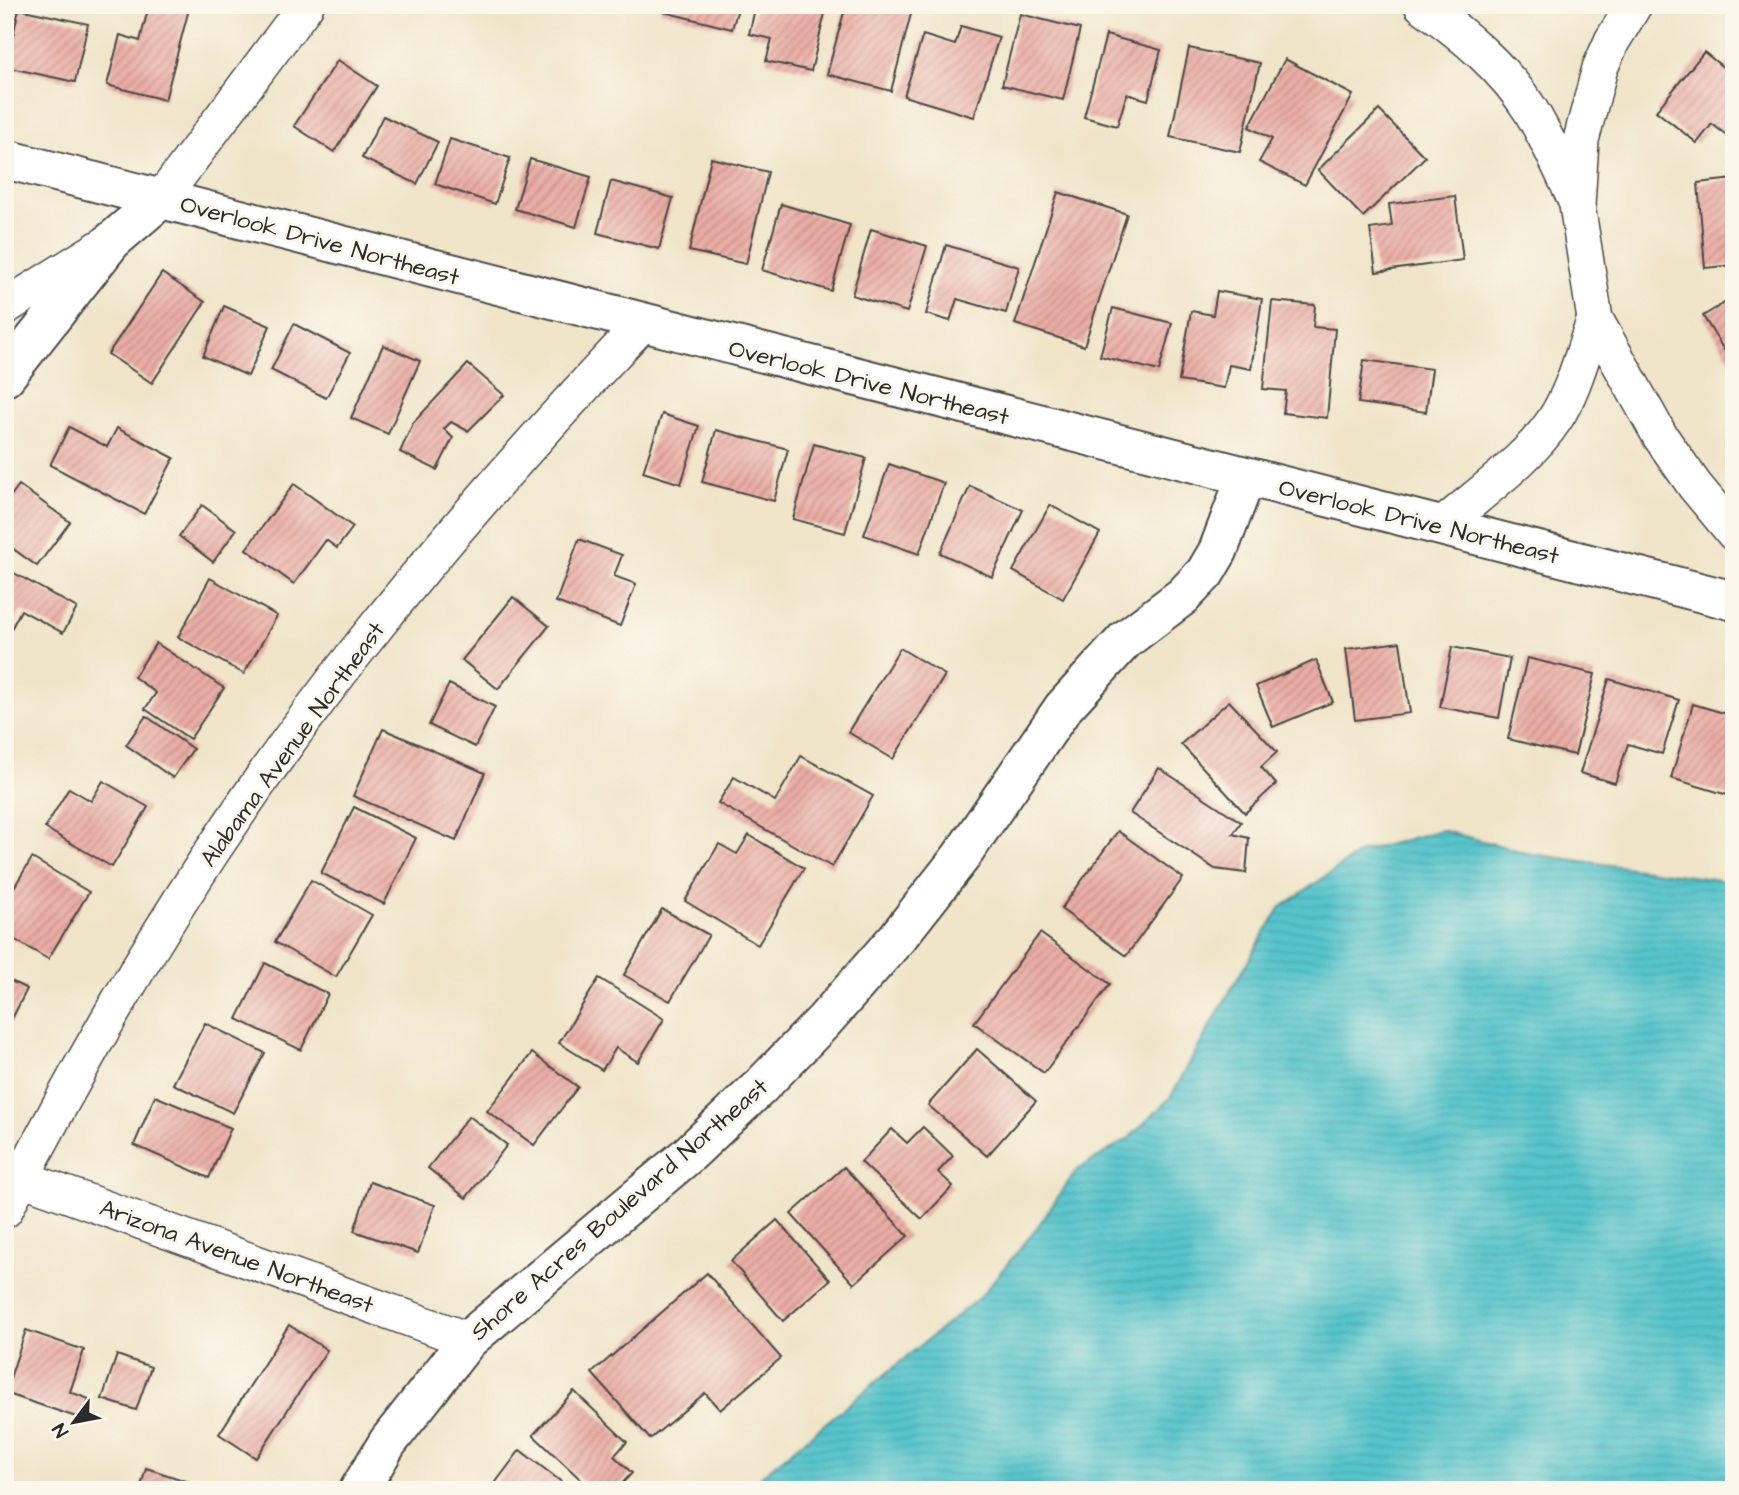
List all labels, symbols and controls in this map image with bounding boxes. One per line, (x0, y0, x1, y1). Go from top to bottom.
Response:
street label: Overlook Drive Northeast (176, 187, 463, 295)
street label: Overlook Drive Northeast (725, 332, 1013, 434)
street label: Overlook Drive Northeast (1275, 471, 1563, 573)
street label: Alabama Avenue Northeast (192, 615, 394, 874)
street label: Shore Acres Boulevard Northeast (463, 1071, 776, 1349)
street label: Arizona Avenue Northeast (95, 1191, 379, 1322)
north arrow (38, 1386, 108, 1456)
text: N (46, 1418, 75, 1442)

